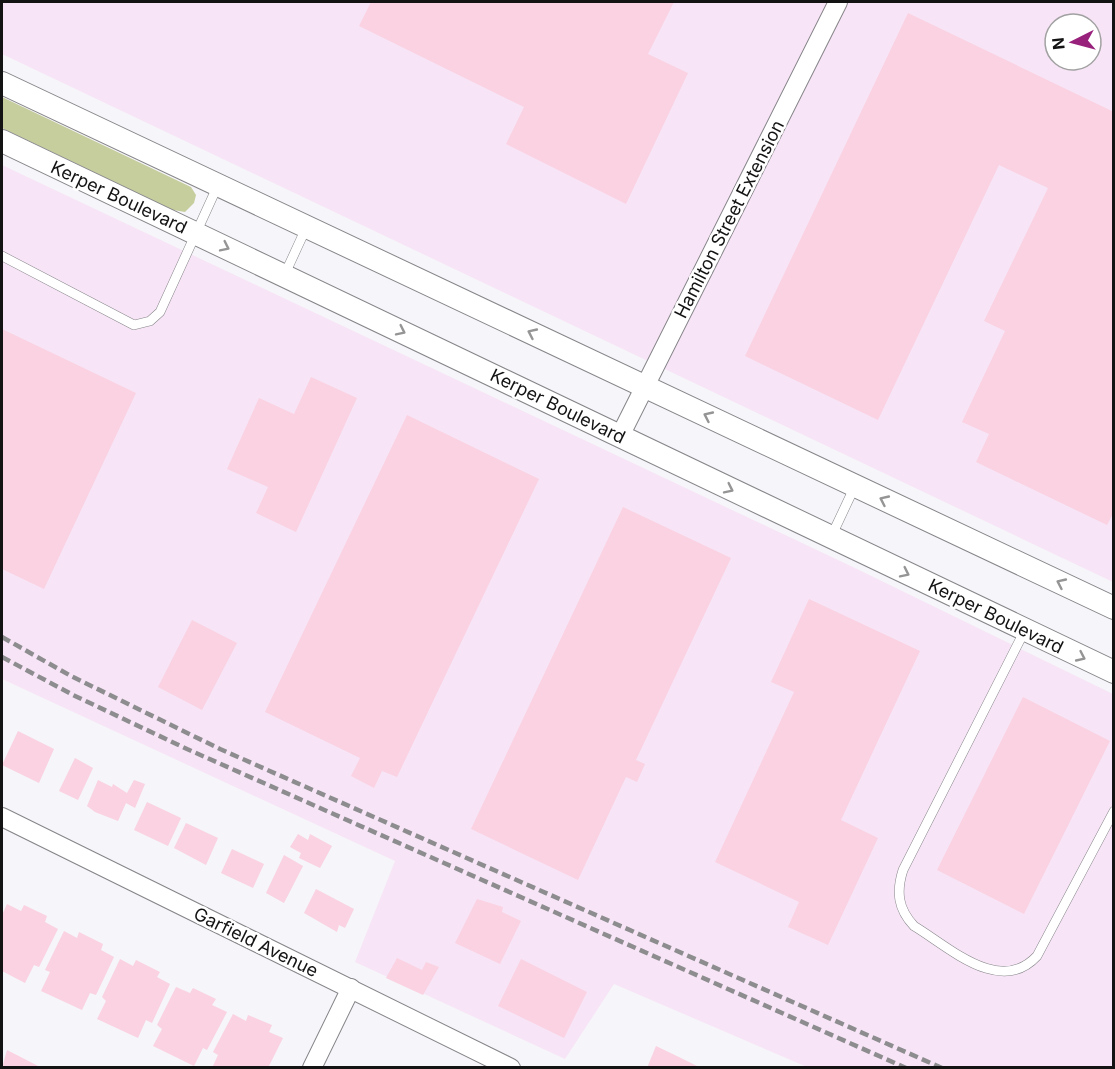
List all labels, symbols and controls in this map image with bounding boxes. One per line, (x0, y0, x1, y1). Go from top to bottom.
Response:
north arrow (1043, 12, 1103, 72)
text: N (1047, 36, 1069, 51)
street label: Hamilton Street Extension (670, 116, 788, 322)
street label: Kerper Boulevard (48, 156, 190, 238)
one-way arrow (219, 240, 230, 252)
one-way arrow (394, 324, 405, 336)
one-way arrow (527, 328, 538, 340)
street label: Kerper Boulevard (487, 364, 629, 448)
one-way arrow (704, 412, 715, 424)
one-way arrow (723, 481, 734, 493)
one-way arrow (880, 495, 891, 507)
one-way arrow (899, 565, 910, 577)
street label: Kerper Boulevard (925, 574, 1067, 658)
one-way arrow (1056, 579, 1067, 591)
one-way arrow (1075, 650, 1086, 661)
street label: Garfield Avenue (190, 903, 322, 981)

